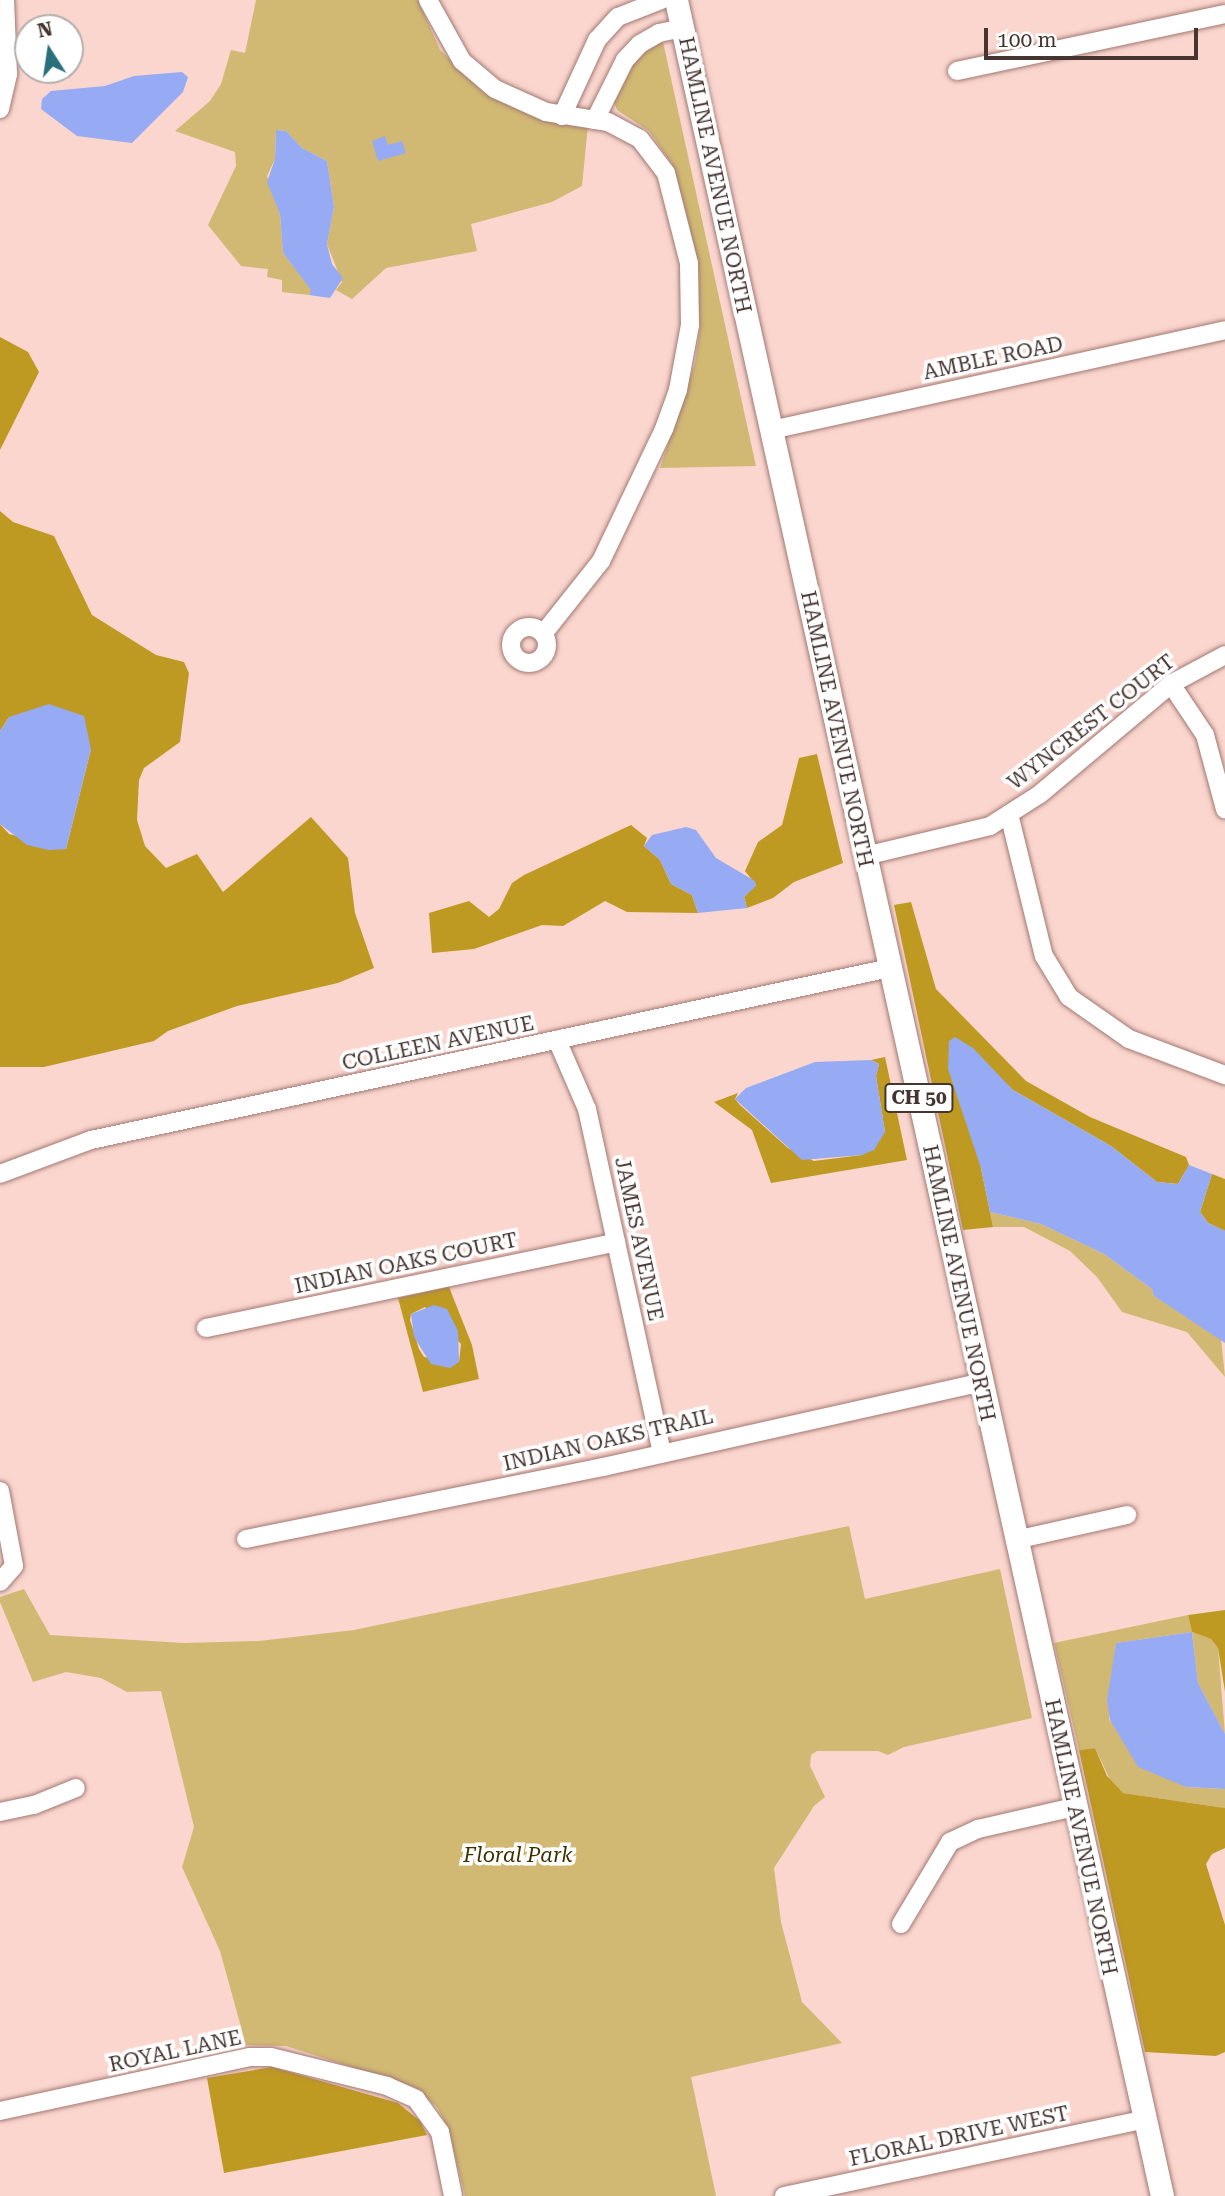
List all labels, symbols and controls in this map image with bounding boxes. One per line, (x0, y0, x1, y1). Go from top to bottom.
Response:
north arrow (14, 14, 84, 84)
scale bar (987, 14, 1200, 58)
text: N (35, 17, 54, 43)
text: 100 m (997, 28, 1057, 52)
street label: HAMLINE AVENUE NORTH (673, 35, 757, 315)
street label: AMBLE ROAD (921, 331, 1065, 385)
street label: HAMLINE AVENUE NORTH (795, 589, 879, 869)
street label: WYNCREST COURT (1002, 649, 1180, 795)
street label: COLLEEN AVENUE (340, 1010, 536, 1076)
road number: CH 50 (884, 1082, 954, 1114)
street label: HAMLINE AVENUE NORTH (917, 1143, 1001, 1423)
street label: JAMES AVENUE (609, 1155, 669, 1323)
street label: INDIAN OAKS COURT (292, 1227, 520, 1299)
street label: INDIAN OAKS TRAIL (501, 1404, 715, 1476)
street label: HAMLINE AVENUE NORTH (1039, 1697, 1123, 1977)
park label: Floral Park (463, 1842, 573, 1868)
street label: ROYAL LANE (107, 2025, 243, 2077)
street label: FLORAL DRIVE WEST (847, 2100, 1071, 2172)

